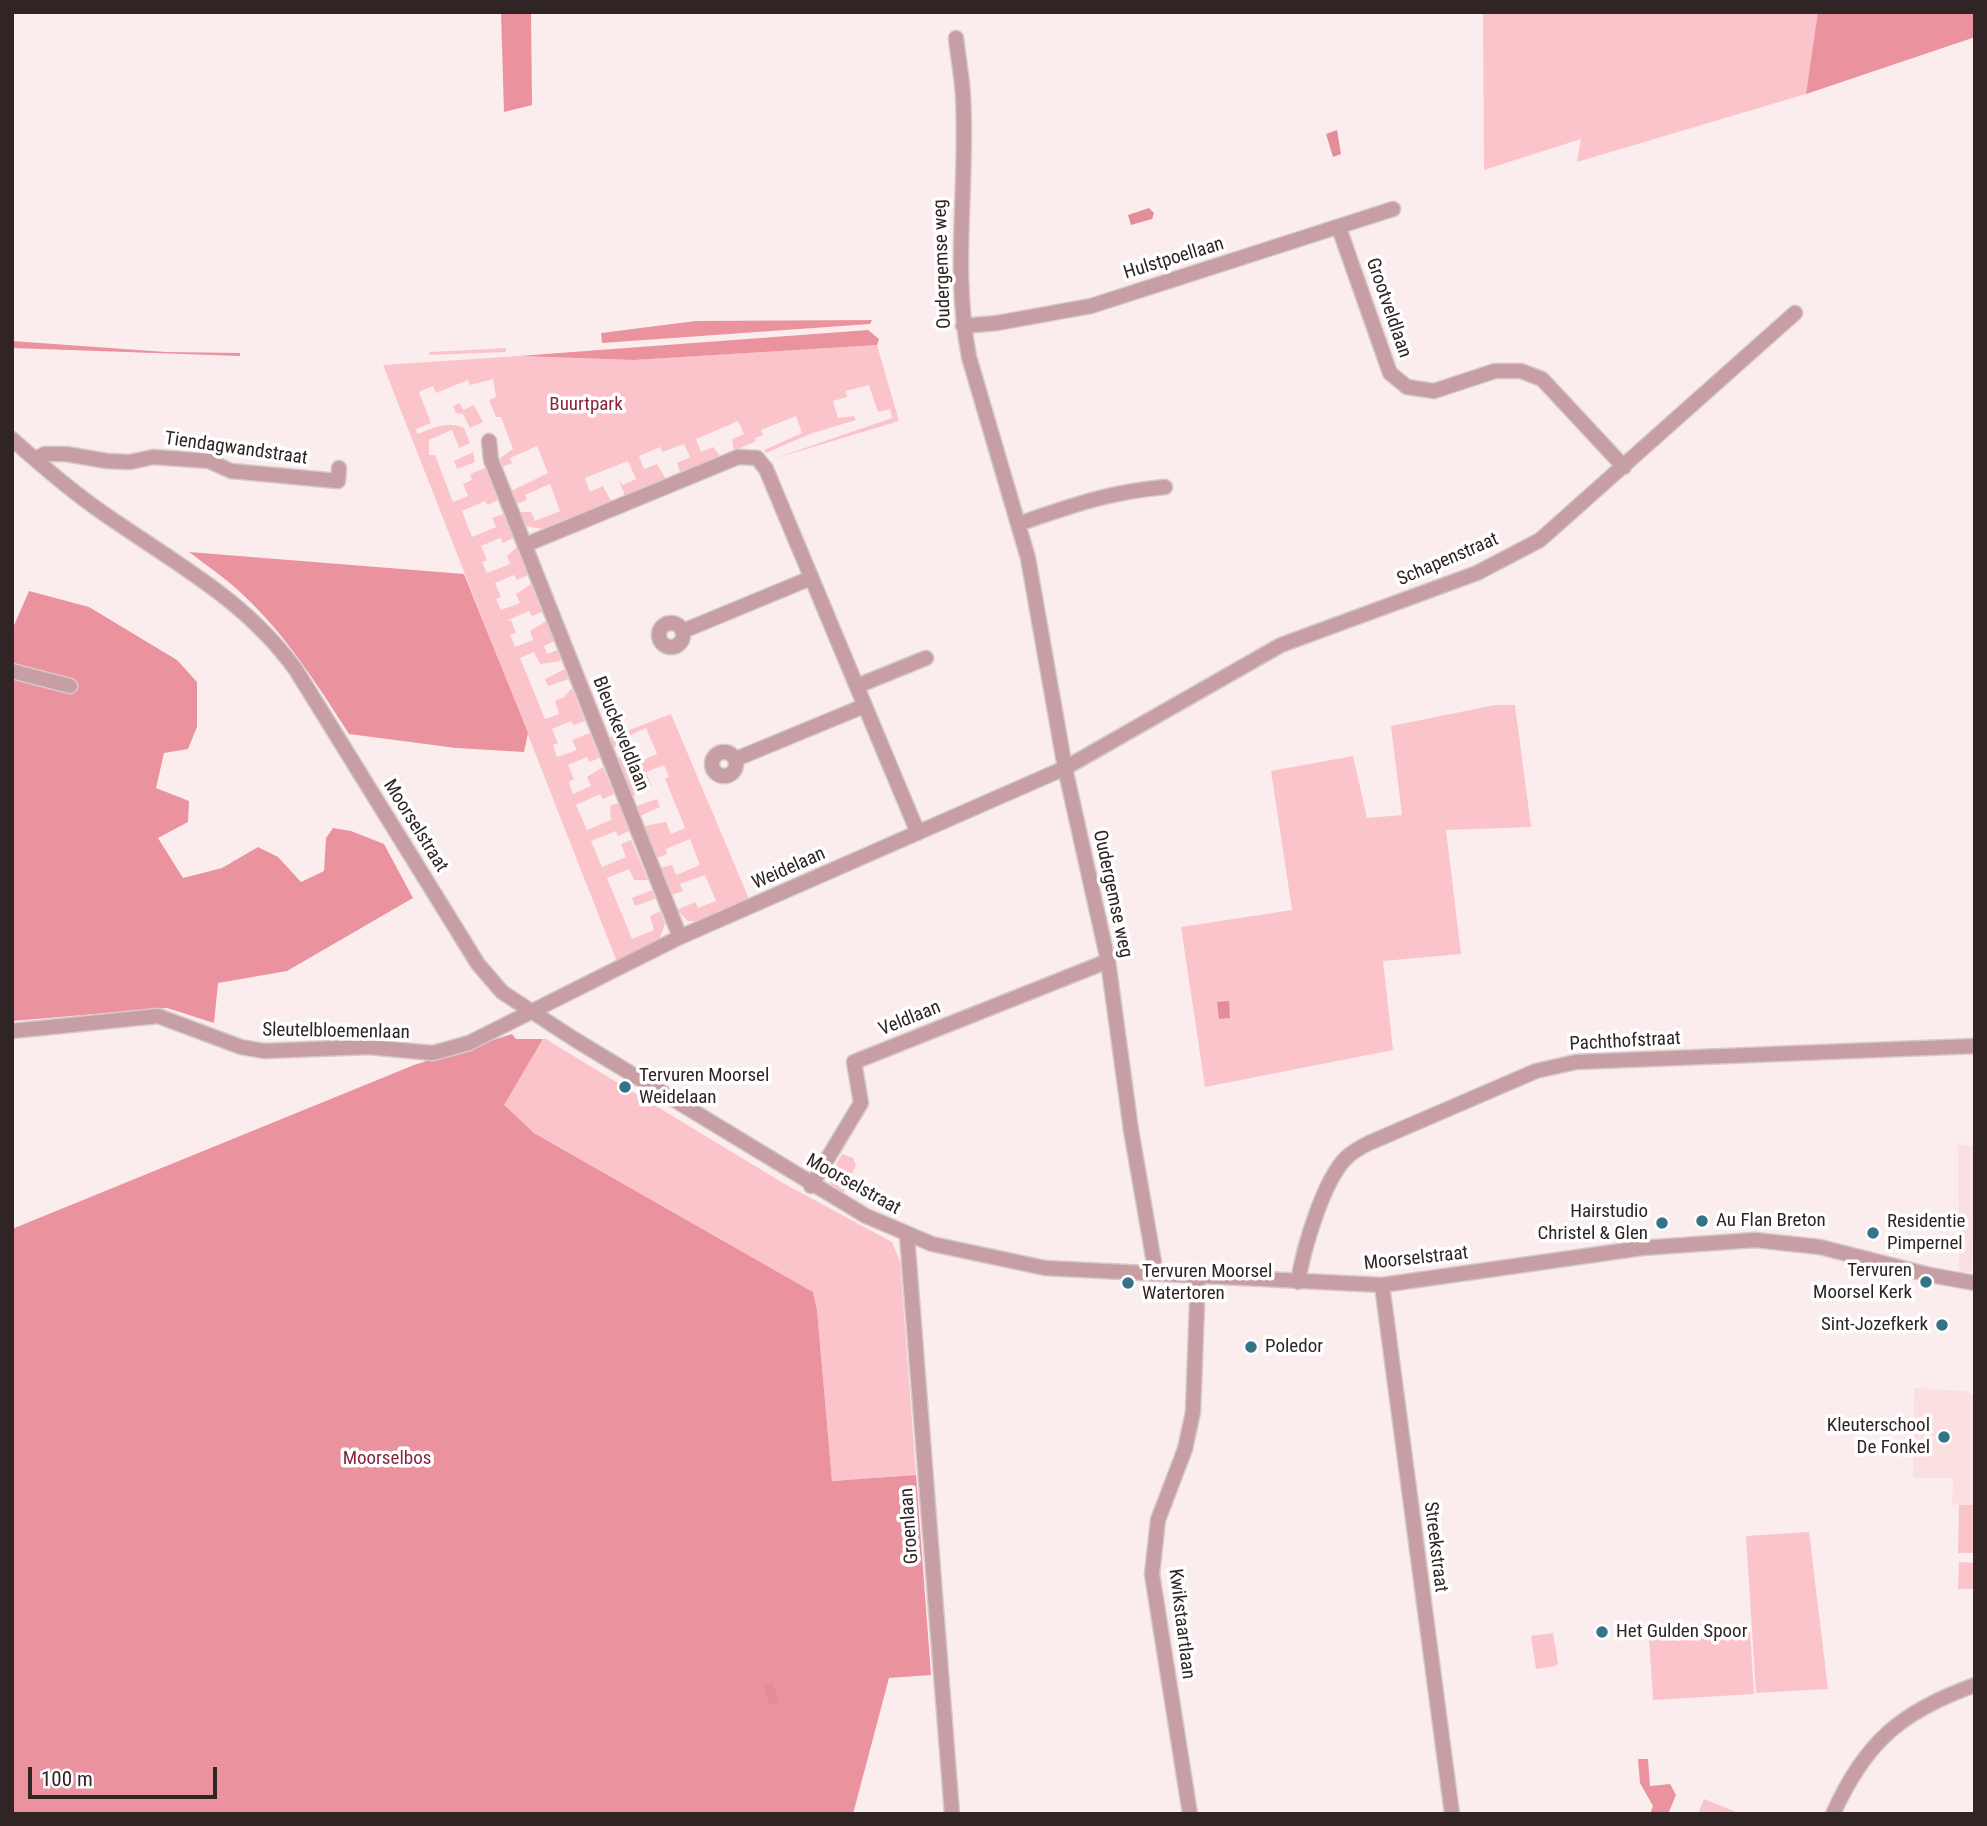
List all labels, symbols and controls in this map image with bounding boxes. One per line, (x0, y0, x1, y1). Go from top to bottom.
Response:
street label: Oudergemse weg (929, 199, 957, 329)
street label: Hulstpoellaan (1121, 233, 1227, 285)
street label: Grootveldlaan (1360, 255, 1416, 361)
park label: Buurtpark (549, 394, 623, 416)
street label: Tiendagwandstraat (163, 428, 309, 470)
street label: Schapenstraat (1394, 528, 1502, 592)
street label: Bleuckeveldlaan (587, 674, 653, 794)
street label: Moorselstraat (378, 776, 452, 876)
street label: Oudergemse weg (1087, 828, 1137, 960)
street label: Weidelaan (749, 843, 829, 895)
street label: Veldlaan (876, 996, 944, 1042)
street label: Sleutelbloemenlaan (262, 1019, 410, 1045)
street label: Pachthofstraat (1569, 1028, 1681, 1056)
place label: Tervuren Moorsel Weidelaan (639, 1065, 769, 1109)
marker: Tervuren Moorsel Weidelaan (617, 1079, 633, 1095)
street label: Moorselstraat (802, 1150, 904, 1220)
place label: Hairstudio Christel & Glen (1538, 1201, 1648, 1245)
place label: Au Flan Breton (1716, 1210, 1826, 1232)
place label: Residentie Pimpernel (1887, 1211, 1965, 1255)
marker: Au Flan Breton (1694, 1213, 1710, 1229)
marker: Hairstudio Christel & Glen (1654, 1215, 1670, 1231)
marker: Residentie Pimpernel (1865, 1225, 1881, 1241)
street label: Moorselstraat (1363, 1242, 1469, 1276)
place label: Tervuren Moorsel Kerk (1813, 1260, 1912, 1304)
place label: Tervuren Moorsel Watertoren (1142, 1261, 1272, 1305)
marker: Tervuren Moorsel Kerk (1918, 1274, 1934, 1290)
marker: Tervuren Moorsel Watertoren (1120, 1275, 1136, 1291)
place label: Sint-Jozefkerk (1821, 1314, 1928, 1336)
marker: Sint-Jozefkerk (1934, 1317, 1950, 1333)
place label: Poledor (1265, 1336, 1323, 1358)
marker: Poledor (1243, 1339, 1259, 1355)
place label: Kleuterschool De Fonkel (1827, 1415, 1930, 1459)
marker: Kleuterschool De Fonkel (1936, 1429, 1952, 1445)
park label: Moorselbos (343, 1448, 431, 1470)
street label: Groenlaan (896, 1487, 924, 1565)
street label: Streekstraat (1418, 1500, 1452, 1594)
street label: Kwikstaartlaan (1163, 1567, 1199, 1681)
place label: Het Gulden Spoor (1616, 1621, 1747, 1643)
marker: Het Gulden Spoor (1594, 1624, 1610, 1640)
scale bar (32, 1752, 220, 1796)
text: 100 m (41, 1767, 93, 1791)

